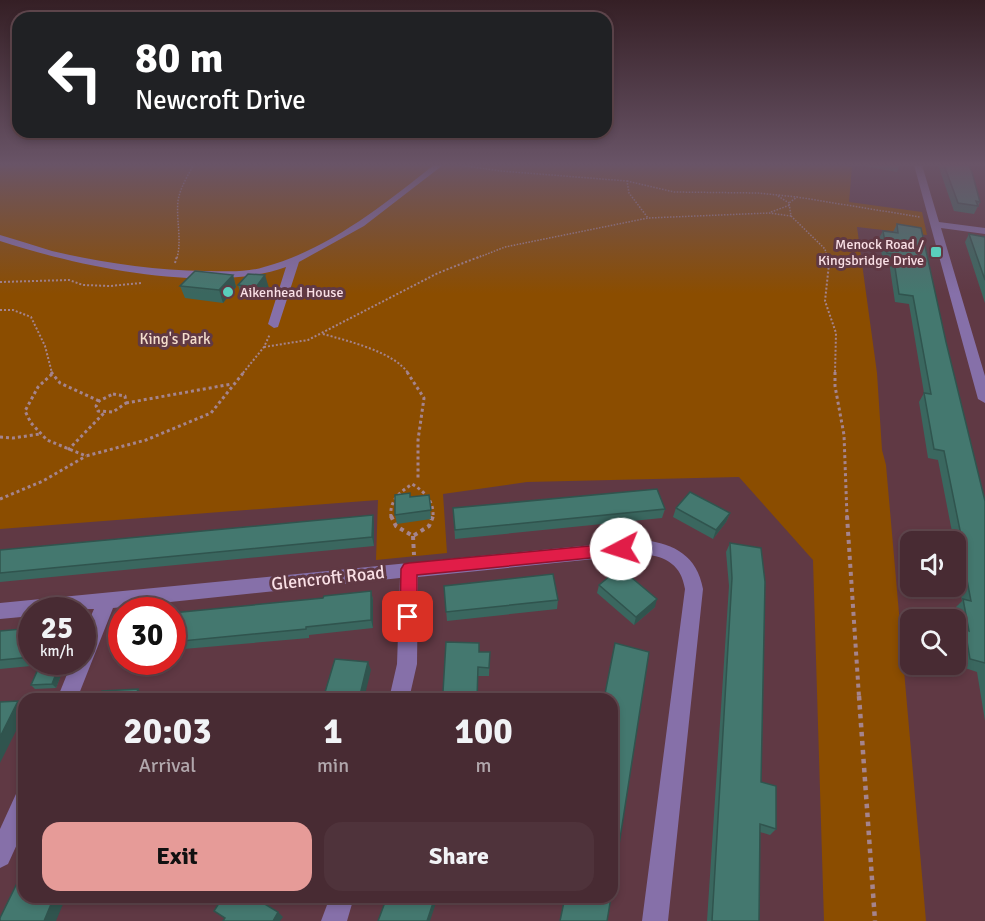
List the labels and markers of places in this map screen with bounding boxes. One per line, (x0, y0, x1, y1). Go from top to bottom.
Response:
place label: Menock Road / Kingsbridge Drive (818, 236, 924, 269)
marker: Menock Road / Kingsbridge Drive (929, 245, 943, 259)
place label: Aikenhead House (240, 284, 343, 301)
marker: Aikenhead House (221, 285, 235, 299)
pin (382, 591, 433, 642)

